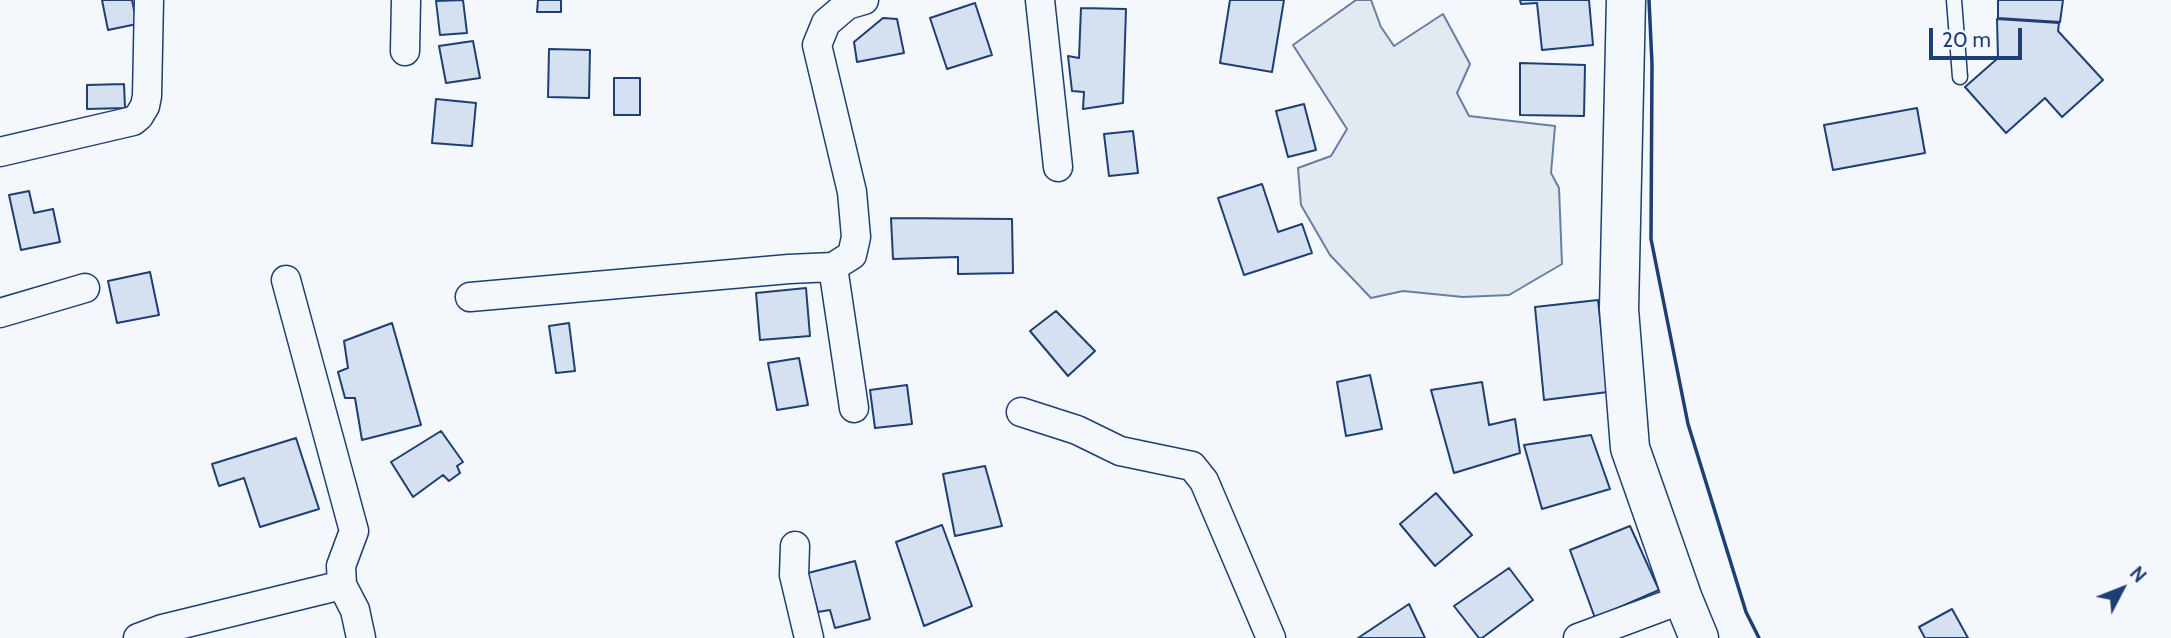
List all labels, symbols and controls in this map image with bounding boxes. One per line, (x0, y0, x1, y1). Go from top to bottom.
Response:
scale bar (1933, 14, 2026, 58)
text: 20 m (1942, 27, 1991, 52)
north arrow (2087, 554, 2157, 624)
text: N (2125, 562, 2151, 587)

